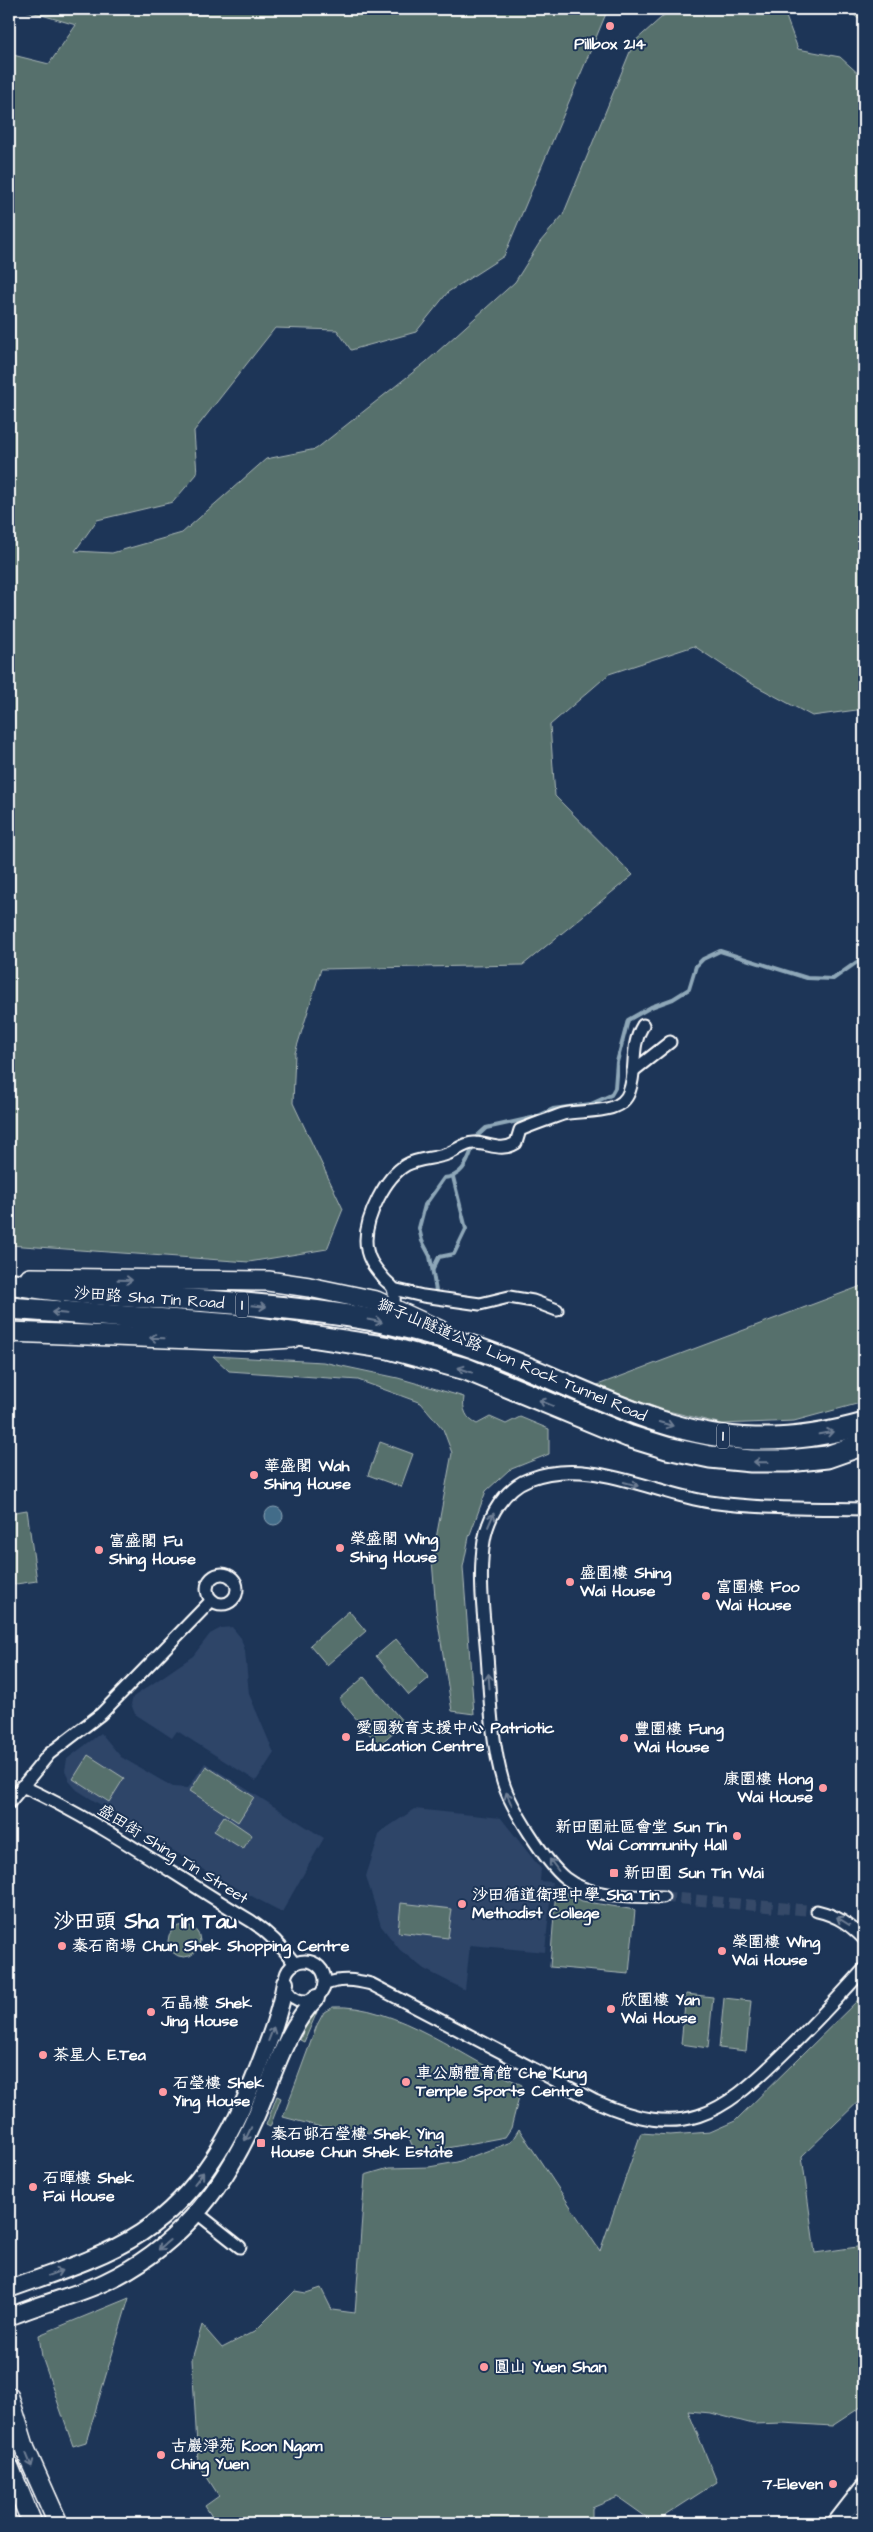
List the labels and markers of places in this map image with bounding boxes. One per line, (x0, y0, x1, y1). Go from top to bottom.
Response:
marker: Pillbox 214 (604, 20, 616, 32)
place label: Pillbox 214 (574, 33, 646, 55)
place label: 華盛閣 Wah Shing House (263, 1455, 351, 1497)
marker: 華盛閣 Wah Shing House (248, 1469, 260, 1481)
place label: 榮盛閣 Wing Shing House (349, 1528, 439, 1570)
place label: 富盛閣 Fu Shing House (108, 1530, 196, 1572)
marker: 榮盛閣 Wing Shing House (334, 1542, 346, 1554)
marker: 富盛閣 Fu Shing House (93, 1544, 105, 1556)
place label: 盛圍樓 Shing Wai House (579, 1562, 672, 1602)
marker: 盛圍樓 Shing Wai House (564, 1576, 576, 1588)
place label: 富圍樓 Foo Wai House (715, 1576, 800, 1616)
marker: 富圍樓 Foo Wai House (700, 1590, 712, 1602)
place label: 愛國教育支援中心 Patriotic Education Centre (356, 1717, 555, 1757)
place label: 豐圍樓 Fung Wai House (633, 1718, 725, 1758)
marker: 愛國教育支援中心 Patriotic Education Centre (340, 1731, 352, 1743)
marker: 豐圍樓 Fung Wai House (618, 1732, 630, 1744)
place label: 康圍樓 Hong Wai House (724, 1768, 814, 1808)
marker: 康圍樓 Hong Wai House (817, 1782, 829, 1794)
place label: 新田圍社區會堂 Sun Tin Wai Community Hall (555, 1816, 727, 1857)
marker: 新田圍社區會堂 Sun Tin Wai Community Hall (731, 1830, 743, 1842)
place label: 新田圍 Sun Tin Wai (624, 1862, 764, 1884)
marker: 新田圍 Sun Tin Wai (608, 1867, 620, 1879)
place label: 沙田循道衛理中學 Sha Tin Methodist College (472, 1884, 660, 1926)
marker: 沙田循道衛理中學 Sha Tin Methodist College (456, 1898, 468, 1910)
place label: 榮圍樓 Wing Wai House (731, 1931, 821, 1971)
place label: 秦石商場 Chun Shek Shopping Centre (72, 1935, 350, 1959)
marker: 秦石商場 Chun Shek Shopping Centre (56, 1940, 68, 1952)
marker: 榮圍樓 Wing Wai House (716, 1945, 728, 1957)
place label: 欣圍樓 Yan Wai House (620, 1989, 700, 2029)
place label: 石晶樓 Shek Jing House (160, 1992, 252, 2034)
marker: 欣圍樓 Yan Wai House (605, 2003, 617, 2015)
marker: 石晶樓 Shek Jing House (145, 2006, 157, 2018)
place label: 茶星人 E.Tea (53, 2044, 147, 2066)
marker: 茶星人 E.Tea (37, 2049, 49, 2061)
place label: 車公廟體育館 Che Kung Temple Sports Centre (415, 2062, 588, 2102)
place label: 石瑩樓 Shek Ying House (173, 2072, 264, 2114)
marker: 車公廟體育館 Che Kung Temple Sports Centre (400, 2076, 412, 2088)
marker: 石瑩樓 Shek Ying House (157, 2086, 169, 2098)
place label: 秦石邨石瑩樓 Shek Ying House Chun Shek Estate (271, 2123, 453, 2163)
marker: 秦石邨石瑩樓 Shek Ying House Chun Shek Estate (255, 2137, 267, 2149)
place label: 石暉樓 Shek Fai House (43, 2167, 134, 2207)
marker: 石暉樓 Shek Fai House (27, 2181, 39, 2193)
place label: 圓山 Yuen Shan (494, 2356, 607, 2378)
marker: 圓山 Yuen Shan (478, 2361, 490, 2373)
place label: 古巖淨苑 Koon Ngam Ching Yuen (171, 2435, 323, 2477)
marker: 古巖淨苑 Koon Ngam Ching Yuen (155, 2449, 167, 2461)
place label: 7-Eleven (762, 2473, 823, 2495)
marker: 7-Eleven (827, 2478, 839, 2490)

